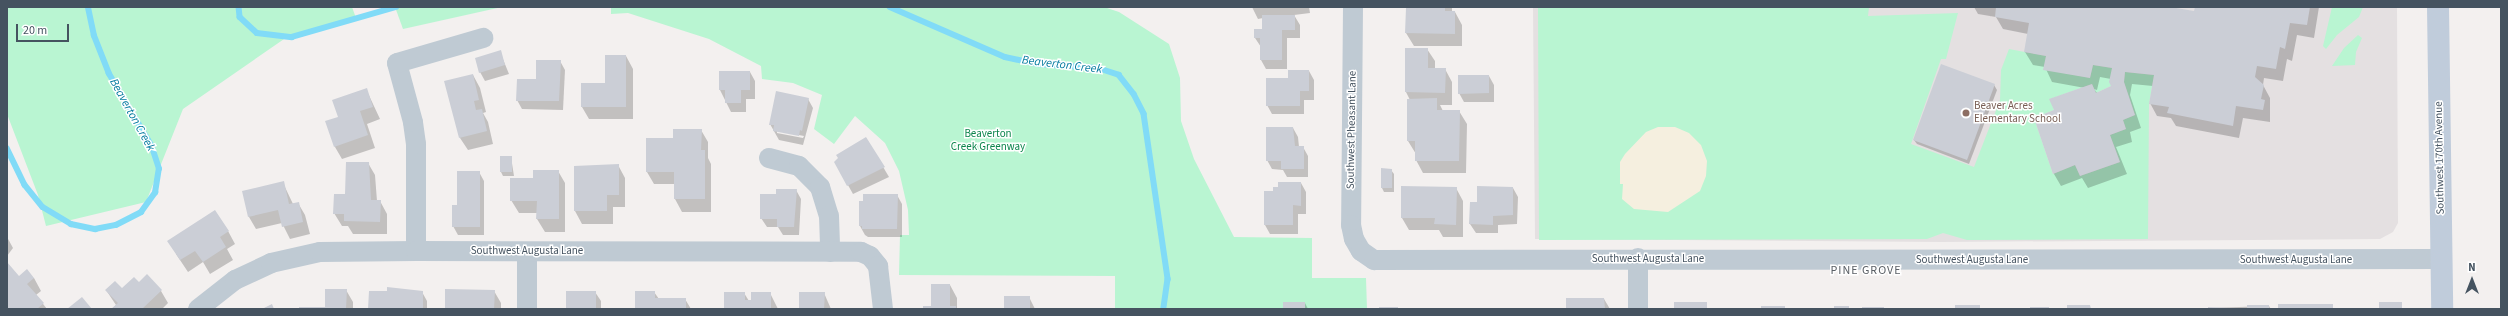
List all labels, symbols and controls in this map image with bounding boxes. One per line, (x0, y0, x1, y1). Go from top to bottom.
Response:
scale bar (18, 16, 71, 42)
text: 20 m (23, 22, 47, 39)
water label: Beaverton Creek (1021, 53, 1103, 77)
street label: Southwest Pheasant Lane (1344, 71, 1360, 189)
water label: Beaverton Creek (106, 76, 158, 154)
place label: Beaver Acres Elementary School (1974, 100, 2061, 126)
street label: Southwest 170th Avenue (2432, 101, 2448, 215)
marker: Beaver Acres Elementary School (1961, 108, 1971, 118)
park label: Beaverton Creek Greenway (951, 128, 1025, 154)
street label: Southwest Augusta Lane (471, 244, 583, 258)
street label: Southwest Augusta Lane (1592, 252, 1704, 266)
street label: Southwest Augusta Lane (1916, 253, 2028, 267)
street label: Southwest Augusta Lane (2240, 253, 2352, 267)
north arrow (2452, 260, 2492, 300)
text: N (2468, 260, 2476, 275)
district label: PINE GROVE (1830, 264, 1902, 278)

